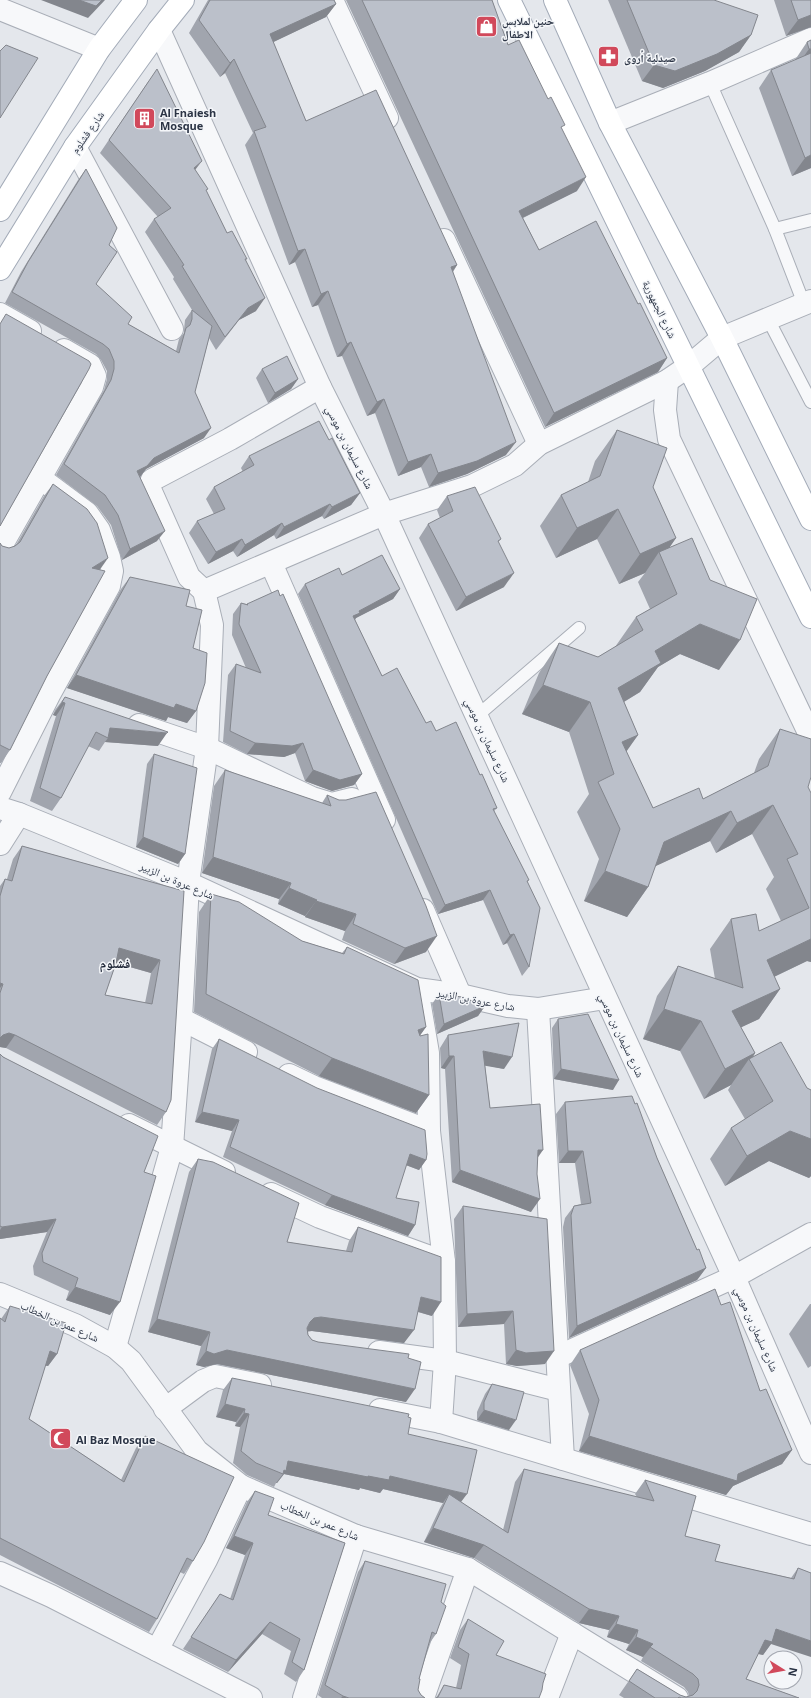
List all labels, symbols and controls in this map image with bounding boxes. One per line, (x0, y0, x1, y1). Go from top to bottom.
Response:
shop icon: حنين لملابس الاطفال (474, 13, 500, 39)
place label: حنين لملابس الاطفال (502, 13, 554, 42)
pharmacy icon: صيدلية أروى (595, 44, 621, 70)
place label: صيدلية أروى (624, 50, 676, 66)
building icon: Al Fnaiesh Mosque (132, 105, 158, 131)
place label: Al Fnaiesh Mosque (160, 105, 216, 133)
street label: شارع فشلوم (67, 108, 107, 156)
street label: شارع الجمهورية (639, 277, 681, 341)
street label: شارع سليمان بن موسي (321, 403, 377, 492)
street label: شارع سليمان بن موسي (460, 695, 514, 785)
street label: شارع عروة بن الزبير (137, 857, 216, 902)
district label: فشلوم (100, 954, 130, 973)
street label: شارع عروة بن الزبير (435, 984, 516, 1014)
street label: شارع سليمان بن موسي (594, 990, 648, 1080)
street label: شارع سليمان بن موسي (730, 1284, 782, 1375)
street label: شارع عمر بن الخطاب (19, 1297, 101, 1345)
mosque icon: Al Baz Mosque (48, 1426, 74, 1452)
place label: Al Baz Mosque (76, 1432, 156, 1447)
street label: شارع عمر بن الخطاب (278, 1497, 362, 1543)
north arrow (763, 1650, 803, 1690)
text: N (785, 1666, 802, 1678)

